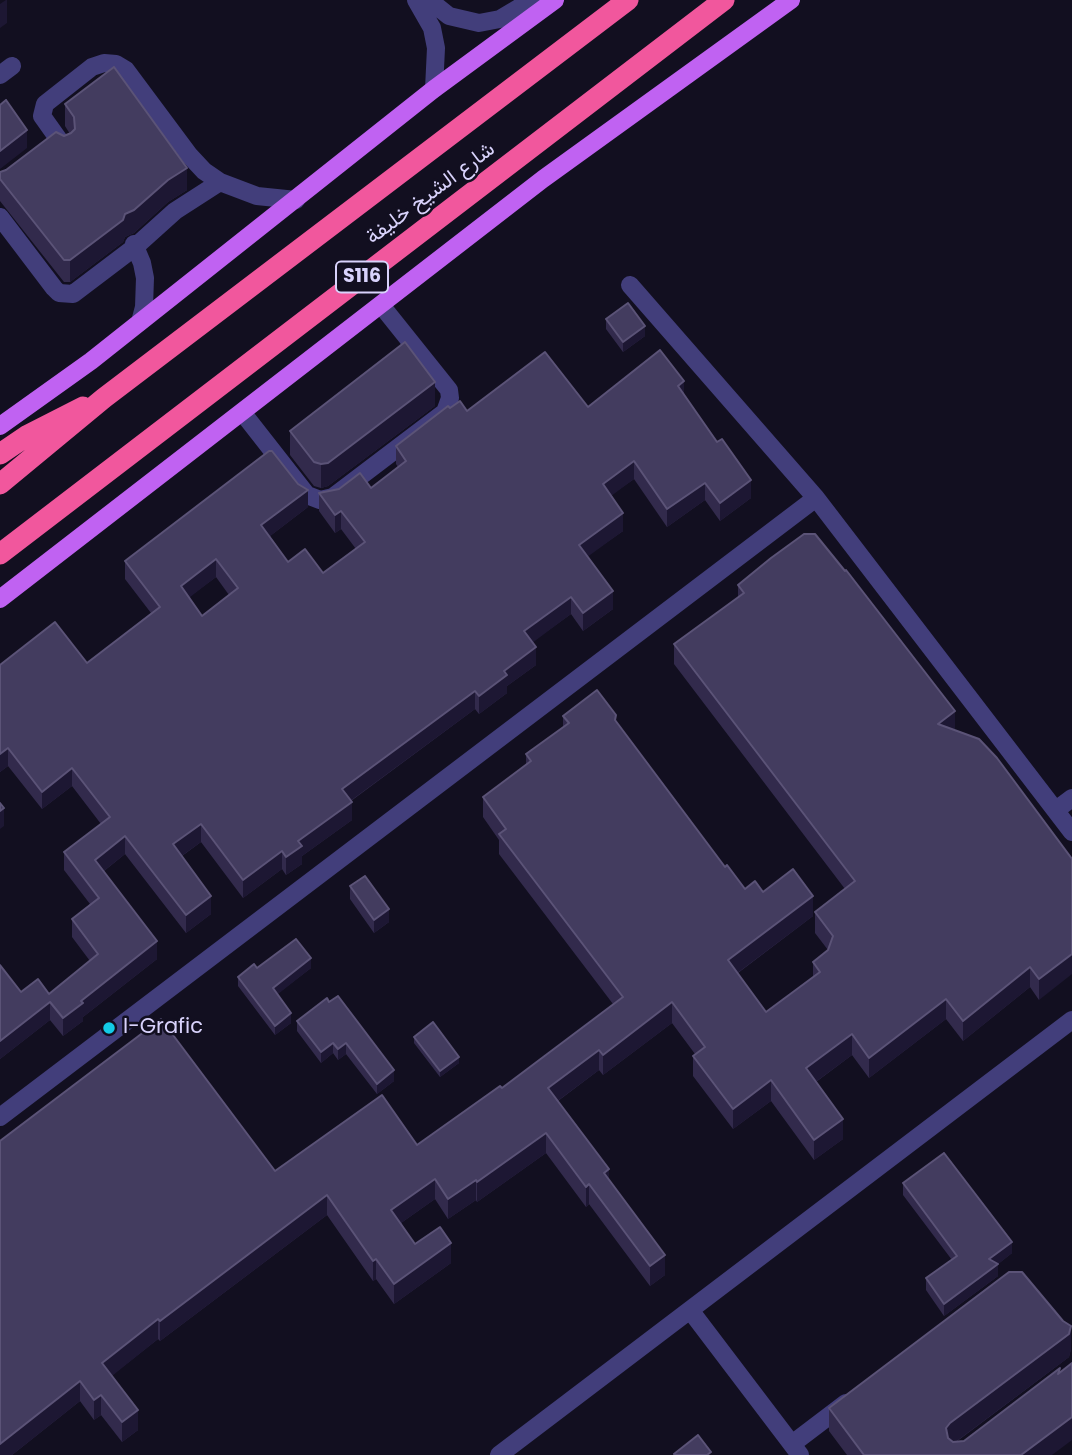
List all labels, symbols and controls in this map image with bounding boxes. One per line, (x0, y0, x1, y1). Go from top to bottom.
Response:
street label: شارع الشيخ خليفة (362, 137, 500, 251)
road number: S116 (336, 262, 388, 292)
place label: I-Grafic (123, 1015, 203, 1041)
marker: I-Grafic (101, 1020, 117, 1036)

